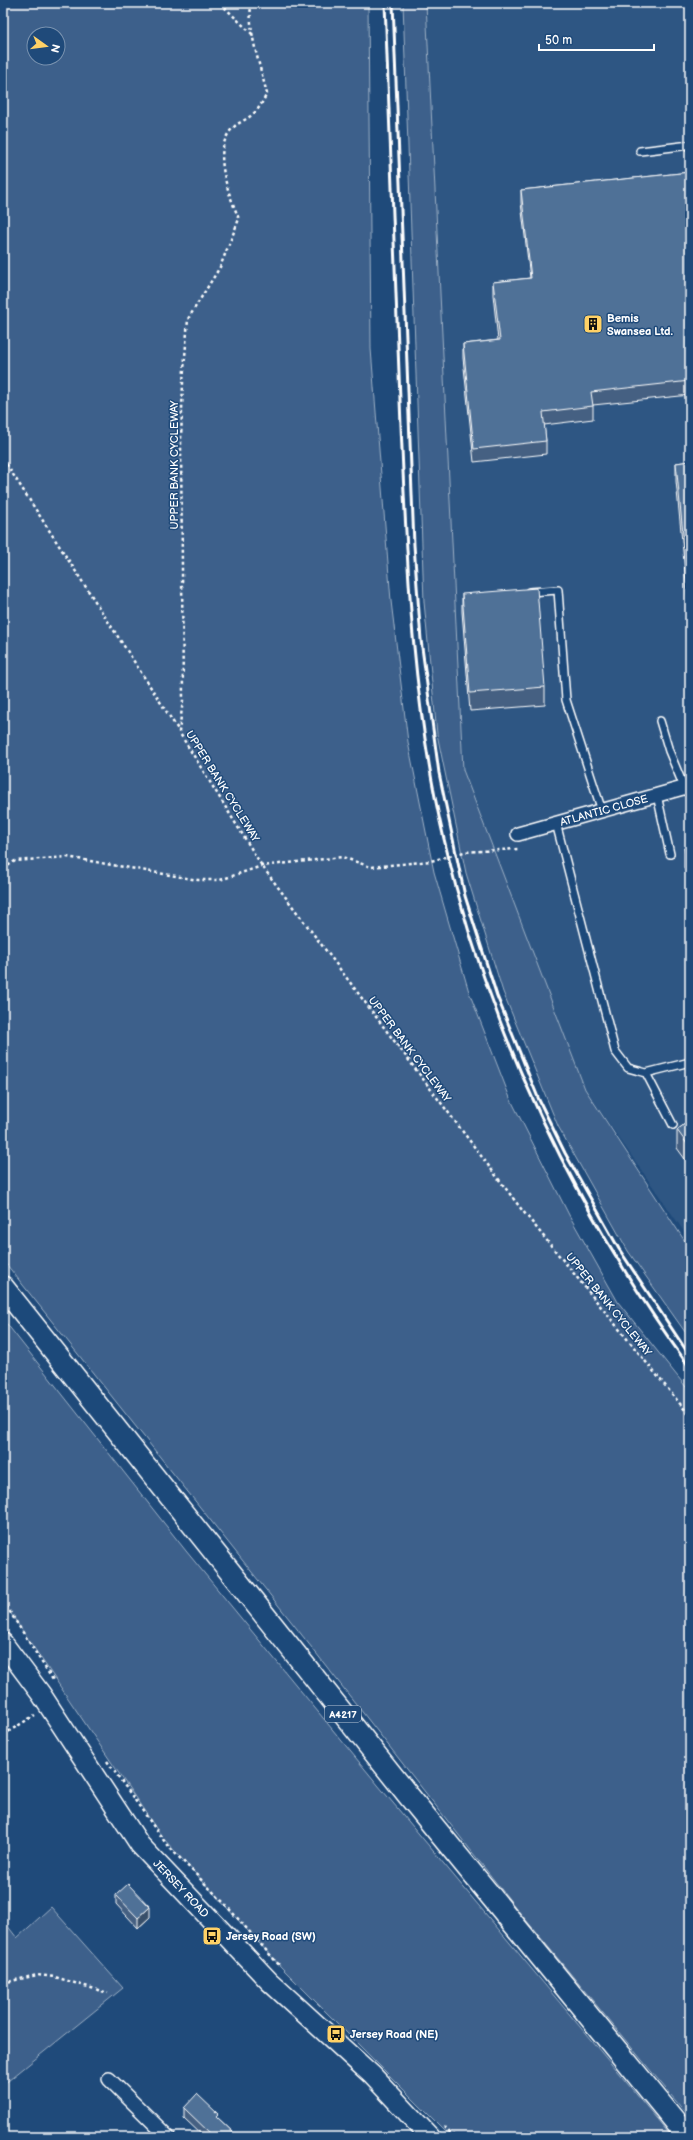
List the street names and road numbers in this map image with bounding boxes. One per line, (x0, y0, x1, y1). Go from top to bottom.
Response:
street label: UPPER BANK CYCLEWAY (168, 400, 181, 529)
street label: UPPER BANK CYCLEWAY (183, 728, 263, 845)
street label: ATLANTIC CLOSE (559, 792, 649, 829)
street label: UPPER BANK CYCLEWAY (366, 994, 454, 1105)
street label: UPPER BANK CYCLEWAY (563, 1250, 655, 1359)
road number: A4217 (325, 1706, 361, 1722)
street label: JERSEY ROAD (150, 1857, 211, 1920)

